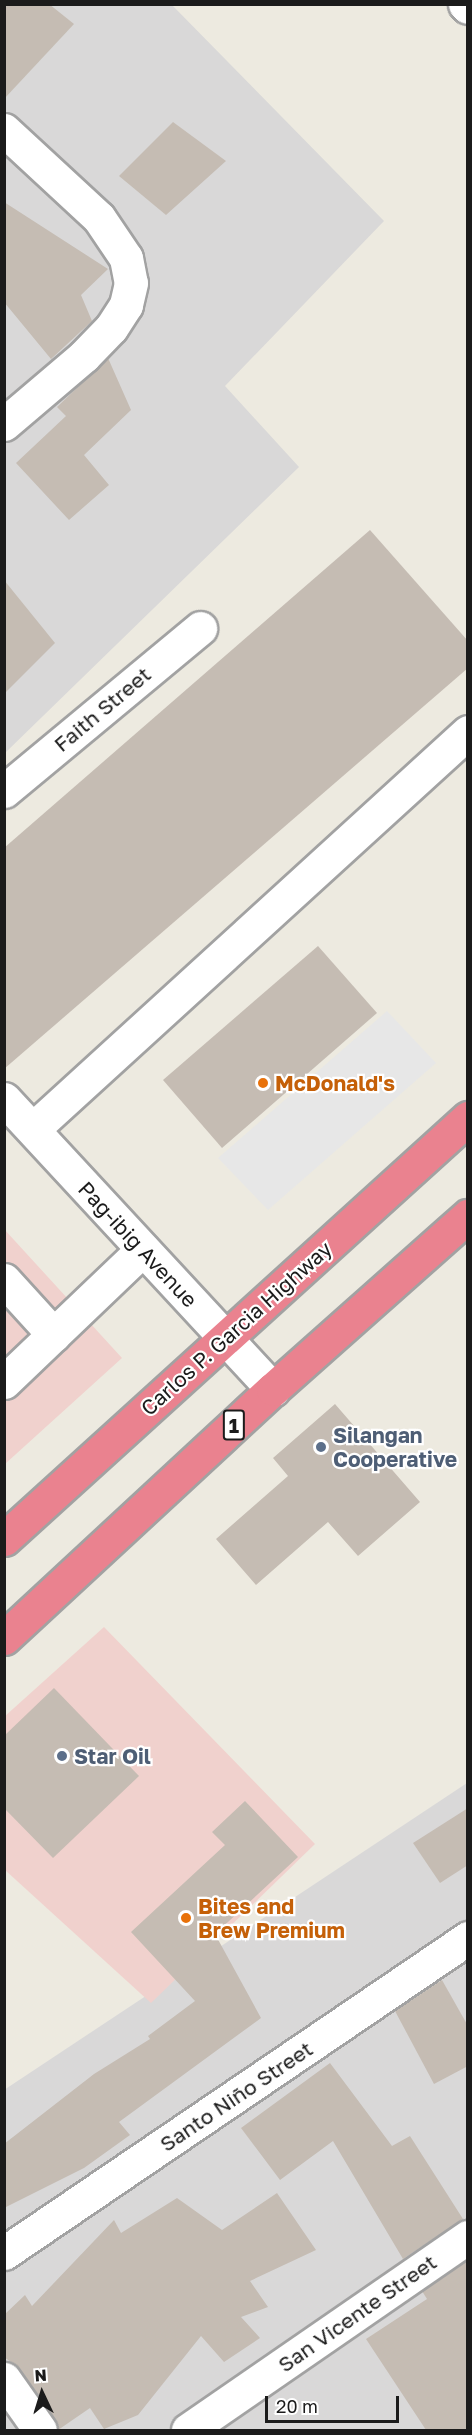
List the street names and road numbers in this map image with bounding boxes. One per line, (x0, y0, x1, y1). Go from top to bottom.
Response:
street label: Faith Street (49, 661, 155, 757)
street label: Pag-ibig Avenue (73, 1176, 203, 1312)
street label: Carlos P. Garcia Highway (135, 1236, 337, 1420)
road number: 1 (222, 1408, 246, 1442)
street label: Santo Niño Street (155, 2036, 317, 2156)
street label: San Vicente Street (273, 2249, 441, 2377)

